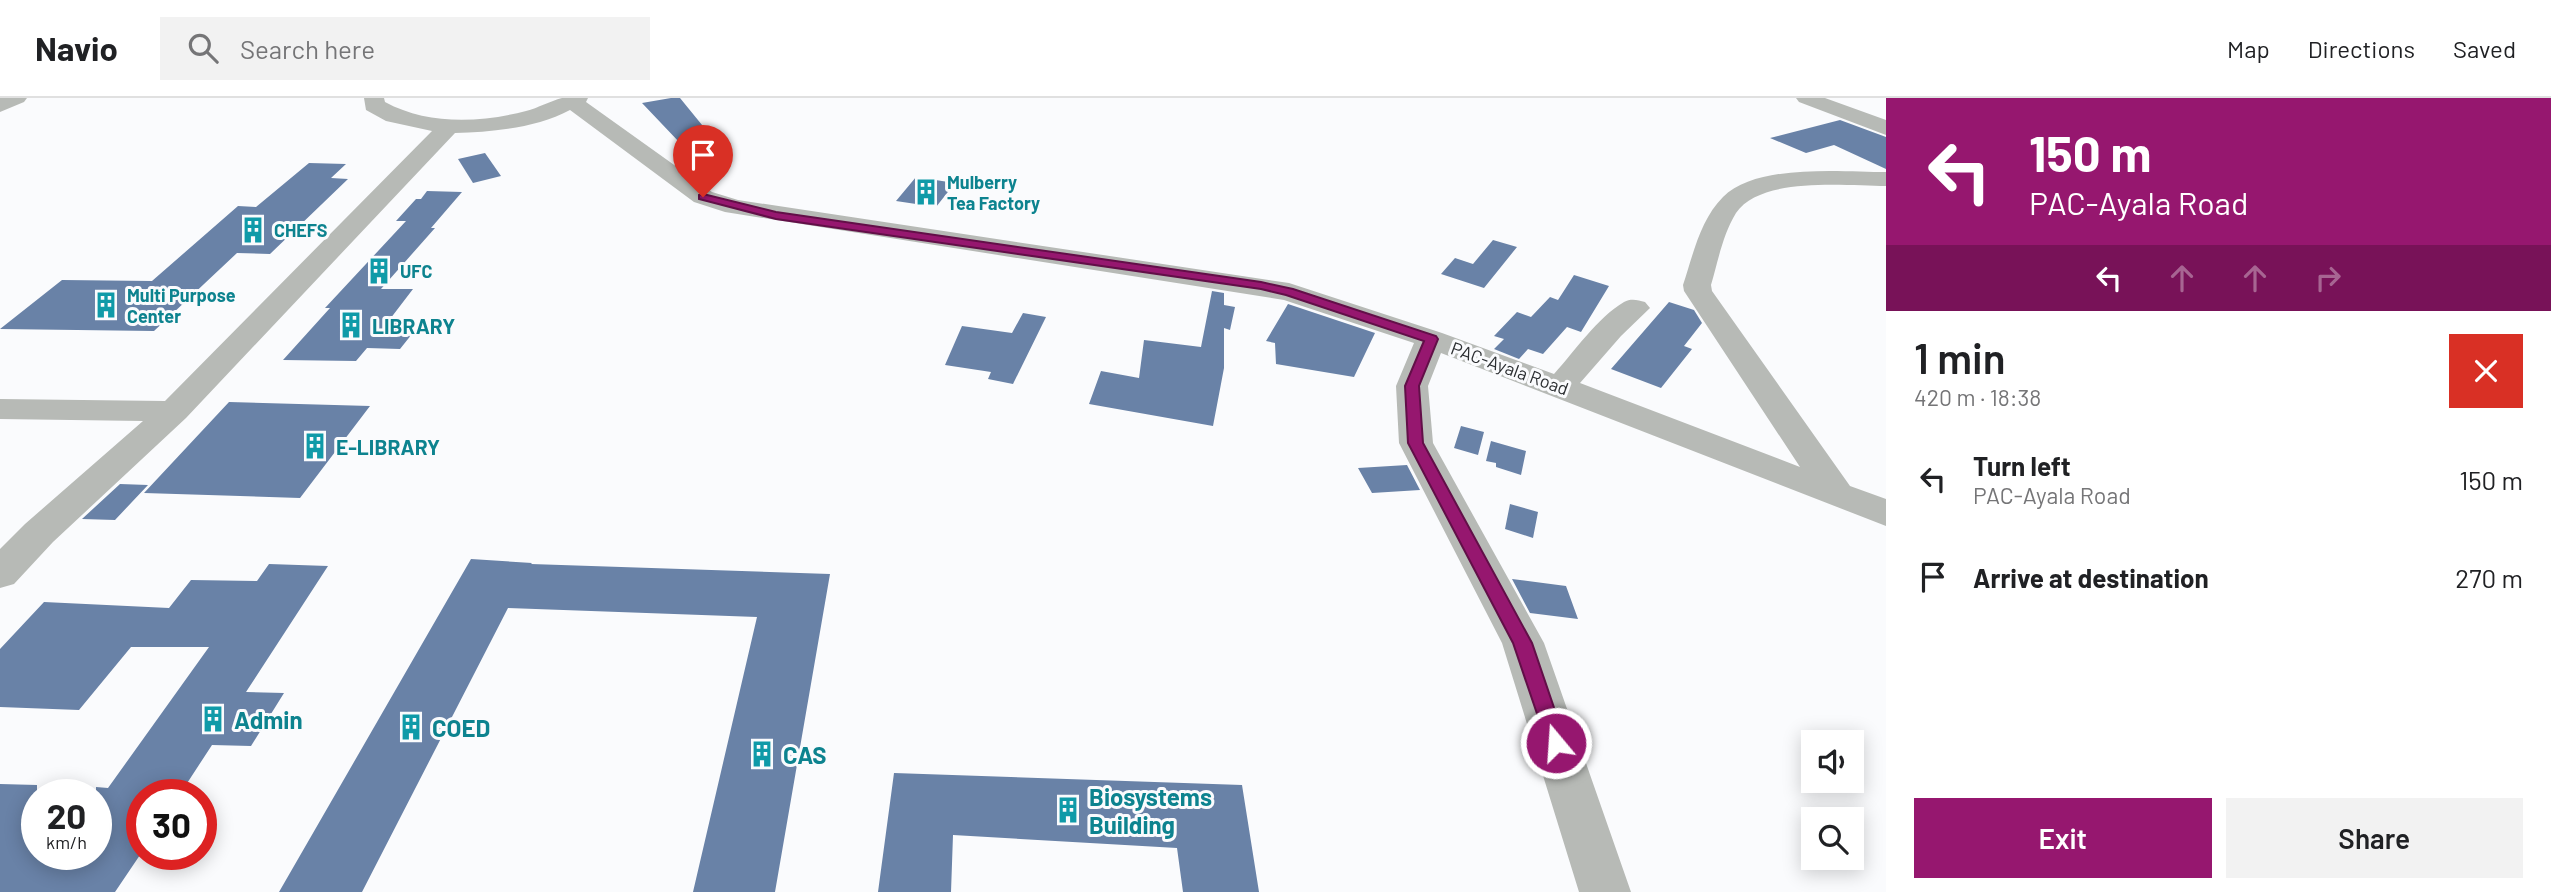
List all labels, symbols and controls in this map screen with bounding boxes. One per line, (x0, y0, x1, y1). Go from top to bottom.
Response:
search box (160, 17, 650, 80)
text: Navio (35, 28, 118, 68)
icon: search (184, 29, 222, 67)
text: Search here (240, 33, 375, 64)
text: Map (2227, 34, 2270, 63)
text: Directions (2308, 34, 2415, 63)
text: Saved (2453, 34, 2516, 63)
text: 150 m (2029, 123, 2151, 182)
pin (673, 125, 733, 197)
icon: left (1914, 126, 2005, 217)
icon: arrive (684, 136, 722, 174)
place label: Mulberry Tea Factory (947, 171, 1040, 214)
building icon: Mulberry Tea Factory (911, 177, 941, 207)
text: PAC-Ayala Road (2029, 183, 2248, 221)
building icon: CHEFS (238, 215, 268, 245)
place label: CHEFS (274, 219, 328, 241)
building icon: UFC (364, 256, 394, 286)
icon: left (2090, 259, 2128, 297)
icon: ahead (2163, 259, 2201, 297)
icon: ahead (2236, 259, 2274, 297)
icon: right (2309, 259, 2347, 297)
place label: UFC (400, 260, 432, 282)
place label: Multi Purpose Center (127, 284, 236, 327)
building icon: Multi Purpose Center (91, 290, 121, 320)
building icon: LIBRARY (336, 310, 366, 340)
place label: LIBRARY (372, 313, 455, 338)
text: 1 min (1914, 332, 2006, 382)
button: close (2449, 334, 2523, 408)
street label: PAC-Ayala Road (1448, 337, 1572, 399)
text: 420 m · 18:38 (1914, 383, 2041, 411)
building icon: E-LIBRARY (300, 431, 330, 461)
place label: E-LIBRARY (336, 434, 440, 459)
text: Turn left (1973, 450, 2071, 481)
icon: left (1914, 460, 1952, 498)
text: 150 m (2459, 464, 2523, 495)
text: PAC-Ayala Road (1973, 481, 2131, 509)
icon: arrive (1914, 558, 1952, 596)
text: Arrive at destination (1973, 562, 2209, 593)
text: 270 m (2455, 562, 2523, 593)
building icon: Admin (198, 704, 228, 734)
place label: Admin (234, 705, 303, 734)
position arrow (1519, 706, 1593, 780)
building icon: COED (396, 712, 426, 742)
place label: COED (432, 713, 490, 742)
map controls (1801, 730, 1864, 870)
button: sound (1801, 730, 1864, 793)
building icon: CAS (747, 739, 777, 769)
place label: CAS (783, 740, 827, 769)
speed limit sign: 30 (126, 779, 217, 870)
place label: Biosystems Building (1089, 782, 1212, 839)
text: 20 (47, 794, 86, 836)
building icon: Biosystems Building (1053, 795, 1083, 825)
button: Exit (1914, 798, 2212, 878)
button: Share (2226, 798, 2523, 878)
button: search (1801, 807, 1864, 870)
text: km/h (46, 831, 87, 853)

